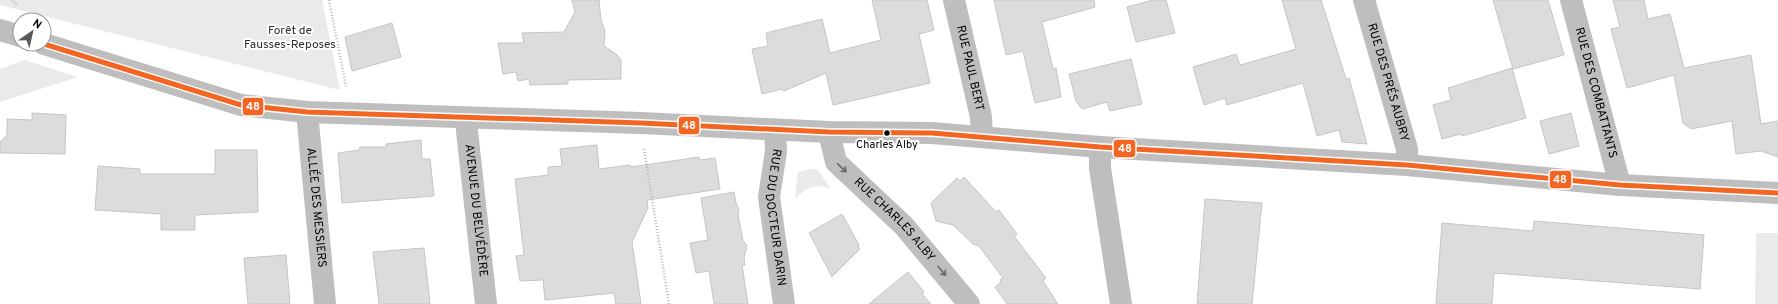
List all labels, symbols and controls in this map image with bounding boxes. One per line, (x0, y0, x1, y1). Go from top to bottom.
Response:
north arrow (12, 12, 52, 52)
text: N (30, 17, 44, 33)
street label: RUE DES PRÉS AUBRY (1363, 21, 1413, 144)
park label: Forêt de Fausses-Reposes (244, 23, 336, 53)
street label: RUE PAUL BERT (952, 24, 987, 113)
street label: RUE DES COMBATTANTS (1571, 26, 1621, 160)
line badge: 48 (242, 97, 264, 116)
text: 48 (246, 100, 260, 114)
line badge: 48 (678, 116, 700, 135)
text: 48 (682, 119, 696, 133)
marker: Charles Alby (882, 128, 892, 138)
place label: Charles Alby (856, 138, 918, 152)
line badge: 48 (1113, 139, 1136, 158)
text: 48 (1118, 142, 1132, 156)
street label: AVENUE DU BELVÉDÈRE (460, 143, 491, 278)
street label: ALLÉE DES MESSIERS (302, 147, 330, 268)
street label: RUE DU DOCTEUR DARIN (761, 147, 789, 287)
one-way arrow (837, 163, 847, 173)
line badge: 48 (1549, 170, 1572, 189)
text: 48 (1553, 173, 1567, 187)
street label: RUE CHARLES ALBY (850, 175, 939, 265)
one-way arrow (937, 266, 946, 277)

